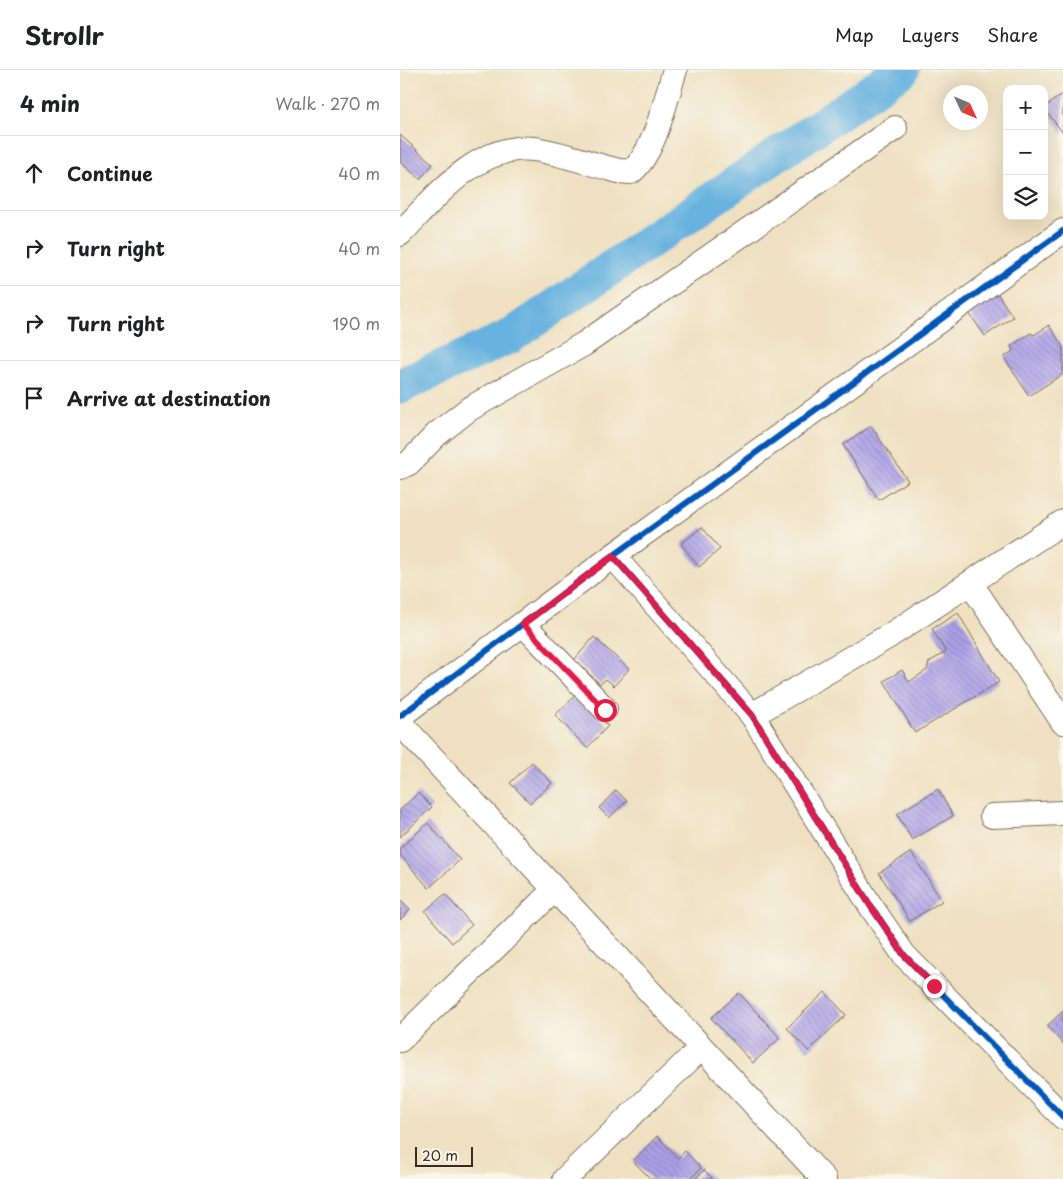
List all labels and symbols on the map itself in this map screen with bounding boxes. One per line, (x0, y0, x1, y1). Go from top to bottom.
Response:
north arrow (943, 85, 988, 130)
route start (594, 699, 617, 722)
route end (923, 975, 946, 998)
scale bar (415, 1144, 472, 1167)

